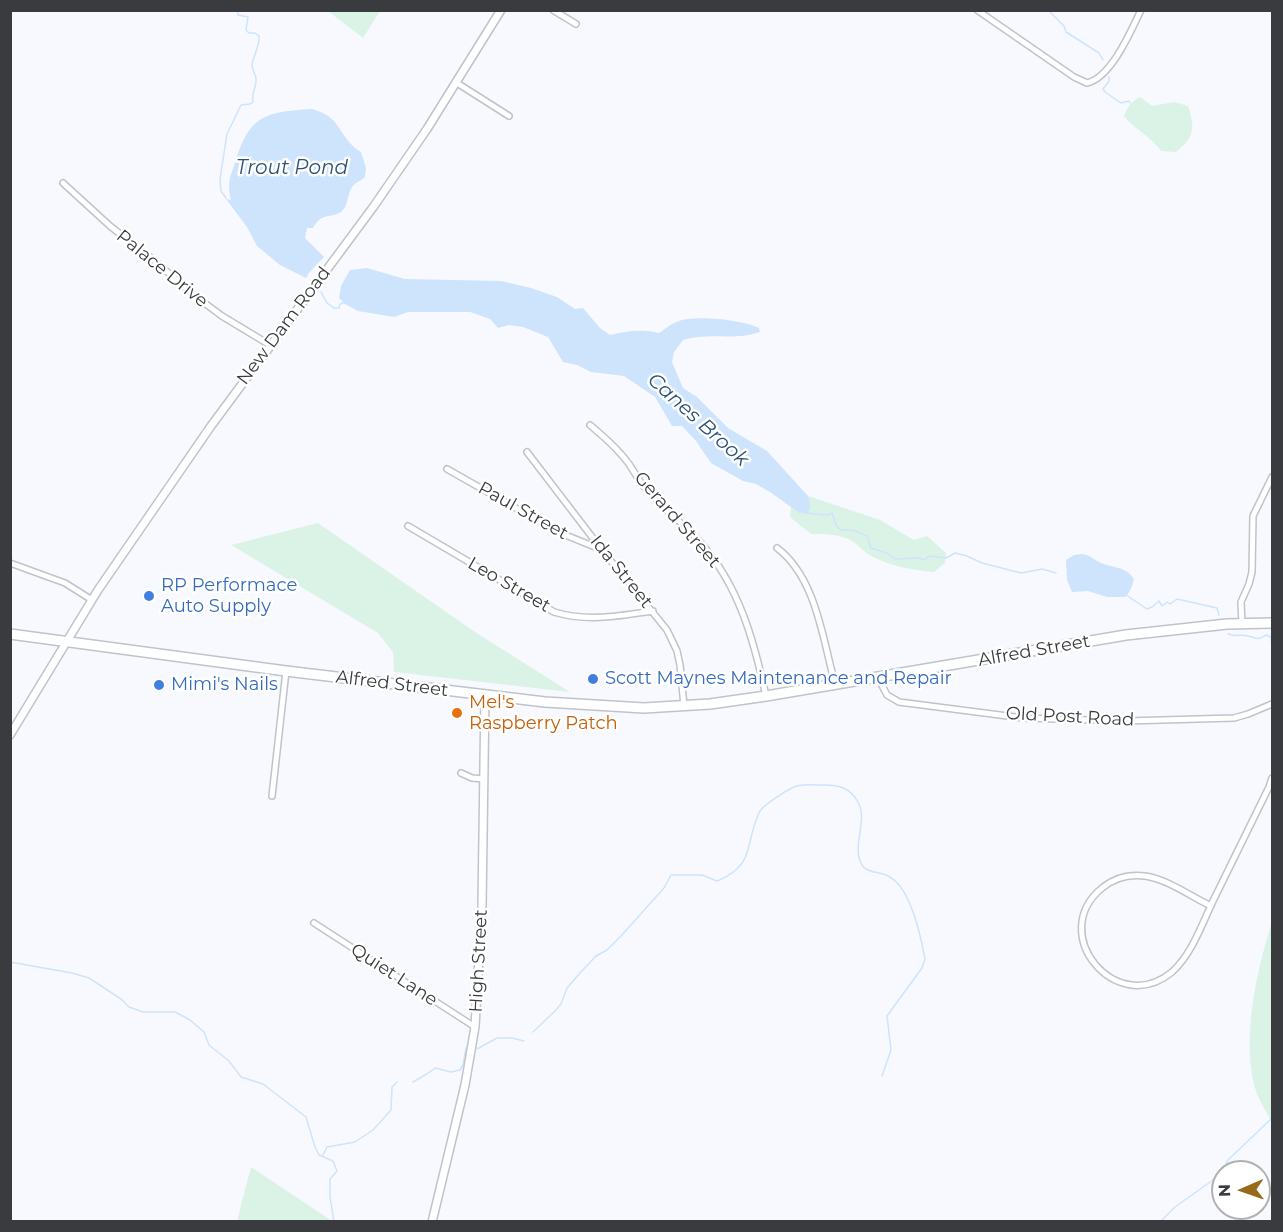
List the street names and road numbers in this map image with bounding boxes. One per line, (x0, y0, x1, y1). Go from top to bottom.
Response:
street label: Palace Drive (112, 226, 212, 312)
street label: New Dam Road (233, 263, 335, 389)
street label: Gerard Street (629, 468, 725, 572)
street label: Paul Street (474, 477, 572, 545)
street label: Ida Street (585, 531, 657, 613)
street label: Leo Street (464, 553, 554, 617)
street label: Alfred Street (976, 631, 1092, 671)
street label: Alfred Street (335, 666, 449, 702)
street label: Old Post Road (1005, 703, 1135, 731)
street label: High Street (466, 909, 492, 1013)
street label: Quiet Lane (347, 939, 441, 1011)

